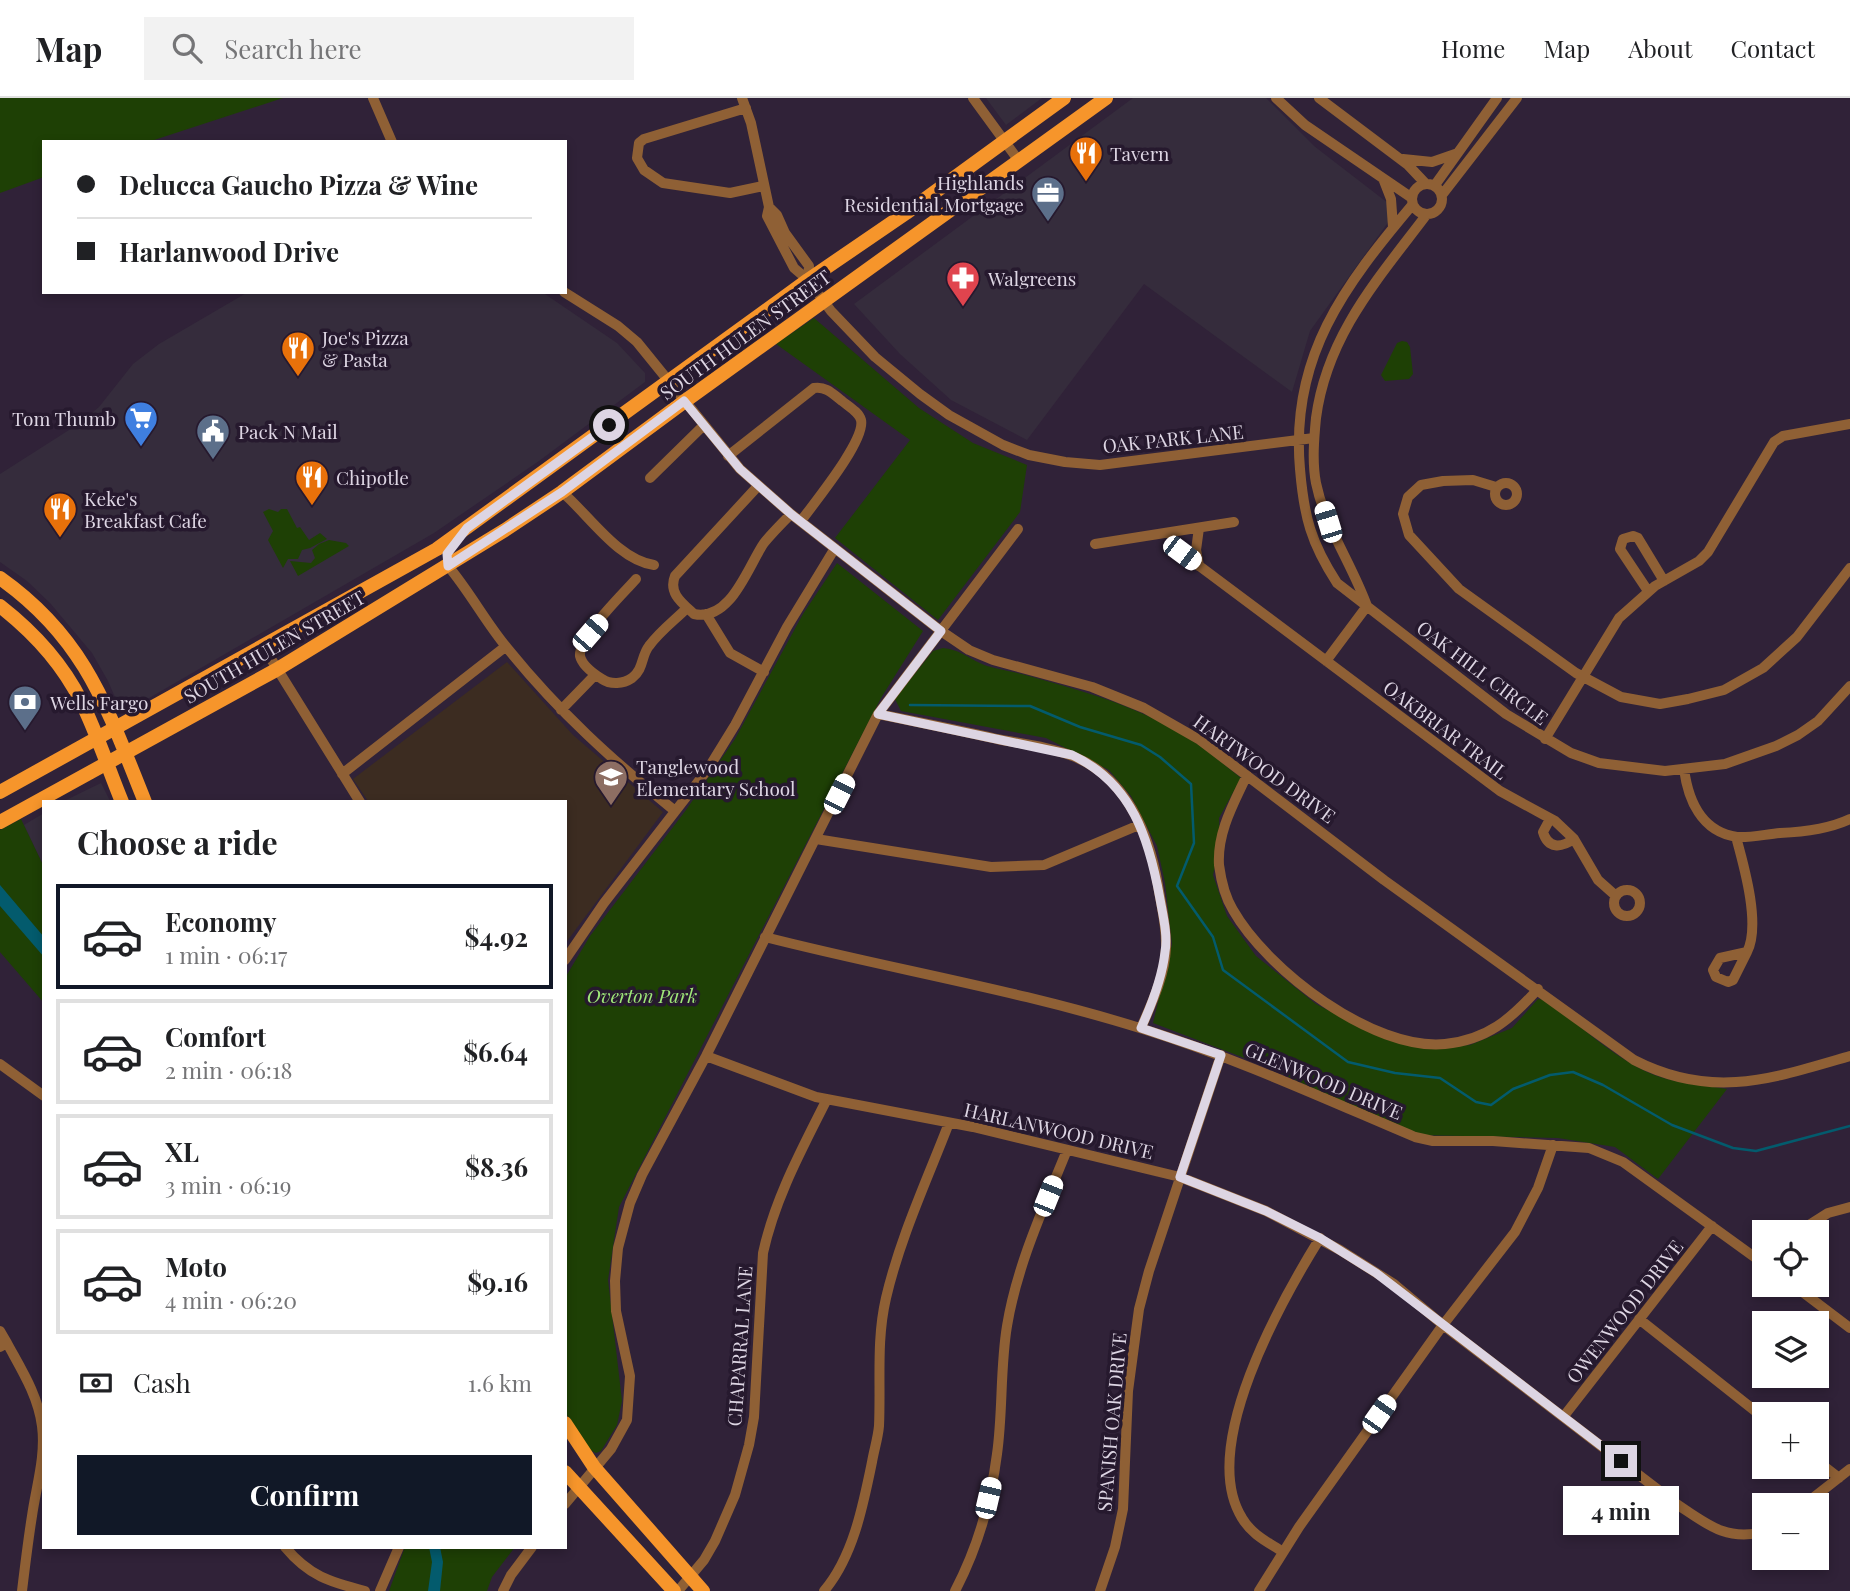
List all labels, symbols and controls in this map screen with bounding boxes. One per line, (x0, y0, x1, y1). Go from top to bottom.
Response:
search box (144, 17, 634, 80)
text: Map (35, 26, 102, 70)
icon: search (168, 29, 206, 67)
text: Search here (224, 31, 362, 66)
text: Home (1441, 32, 1505, 64)
text: Map (1543, 32, 1590, 64)
text: About (1628, 32, 1692, 64)
text: Contact (1730, 32, 1815, 64)
restaurant icon: Tavern (1067, 134, 1105, 183)
place label: Tavern (1110, 140, 1170, 166)
text: Delucca Gaucho Pizza & Wine (119, 167, 478, 202)
place label: Highlands Residential Mortgage (844, 169, 1024, 217)
office icon: Highlands Residential Mortgage (1029, 174, 1067, 223)
text: Harlanwood Drive (119, 234, 339, 269)
pharmacy icon: Walgreens (944, 259, 982, 308)
street label: SOUTH HULEN STREET (654, 263, 836, 405)
place label: Walgreens (987, 265, 1076, 291)
place label: Joe's Pizza & Pasta (321, 324, 409, 372)
restaurant icon: Joe's Pizza & Pasta (279, 329, 317, 378)
supermarket icon: Tom Thumb (122, 399, 160, 448)
place label: Tom Thumb (12, 405, 116, 431)
route start (593, 409, 625, 441)
public building icon: Pack N Mail (194, 412, 232, 461)
place label: Pack N Mail (238, 418, 338, 444)
street label: OAK PARK LANE (1101, 418, 1245, 458)
restaurant icon: Chipotle (293, 458, 331, 507)
place label: Chipotle (336, 464, 409, 490)
place label: Keke's Breakfast Cafe (84, 485, 207, 533)
restaurant icon: Keke's Breakfast Cafe (41, 490, 79, 539)
car (1312, 499, 1345, 545)
car (1159, 532, 1206, 574)
street label: SOUTH HULEN STREET (178, 583, 370, 709)
car (569, 610, 612, 656)
street label: OAK HILL CIRCLE (1412, 614, 1554, 730)
street label: OAKBRIAR TRAIL (1378, 674, 1514, 784)
bank icon: Wells Fargo (6, 683, 44, 732)
place label: Wells Fargo (49, 689, 148, 715)
street label: HARTWOOD DRIVE (1189, 708, 1341, 828)
place label: Tanglewood Elementary School (636, 753, 796, 801)
school or university icon: Tanglewood Elementary School (592, 758, 630, 807)
car (821, 771, 858, 817)
text: Choose a ride (77, 820, 278, 863)
text: Economy (165, 904, 276, 939)
icon: car (81, 905, 144, 968)
text: $4.92 (465, 919, 528, 954)
text: 1 min · 06:17 (165, 939, 287, 970)
park label: Overton Park (587, 982, 697, 1008)
text: Comfort (165, 1019, 266, 1054)
icon: car (81, 1020, 144, 1083)
text: $6.64 (463, 1034, 528, 1069)
street label: GLENWOOD DRIVE (1241, 1035, 1407, 1125)
text: 2 min · 06:18 (165, 1054, 292, 1085)
street label: HARLANWOOD DRIVE (962, 1096, 1156, 1164)
text: XL (165, 1134, 199, 1169)
icon: car (81, 1135, 144, 1198)
text: $8.36 (465, 1149, 528, 1184)
text: 3 min · 06:19 (165, 1169, 292, 1200)
car (1031, 1173, 1066, 1219)
map controls (1752, 1220, 1829, 1570)
button: locate (1752, 1220, 1829, 1297)
street label: OWENWOOD DRIVE (1560, 1234, 1688, 1388)
text: Moto (165, 1249, 227, 1284)
icon: car (81, 1250, 144, 1313)
text: $9.16 (467, 1264, 528, 1299)
street label: CHAPARRAL LANE (720, 1265, 758, 1427)
text: 4 min · 06:20 (165, 1284, 297, 1315)
button: layers (1752, 1311, 1829, 1388)
street label: SPANISH OAK DRIVE (1090, 1331, 1132, 1513)
icon: cash (77, 1364, 115, 1402)
text: Cash (133, 1365, 191, 1400)
text: 1.6 km (468, 1367, 532, 1398)
car (1359, 1391, 1400, 1437)
button: + (1752, 1402, 1829, 1479)
route end (1605, 1445, 1637, 1477)
button: Confirm (77, 1455, 532, 1535)
car (974, 1475, 1003, 1521)
callout: 4 min (1563, 1486, 1679, 1534)
button: − (1752, 1493, 1829, 1570)
text: 4 min (1591, 1495, 1651, 1526)

